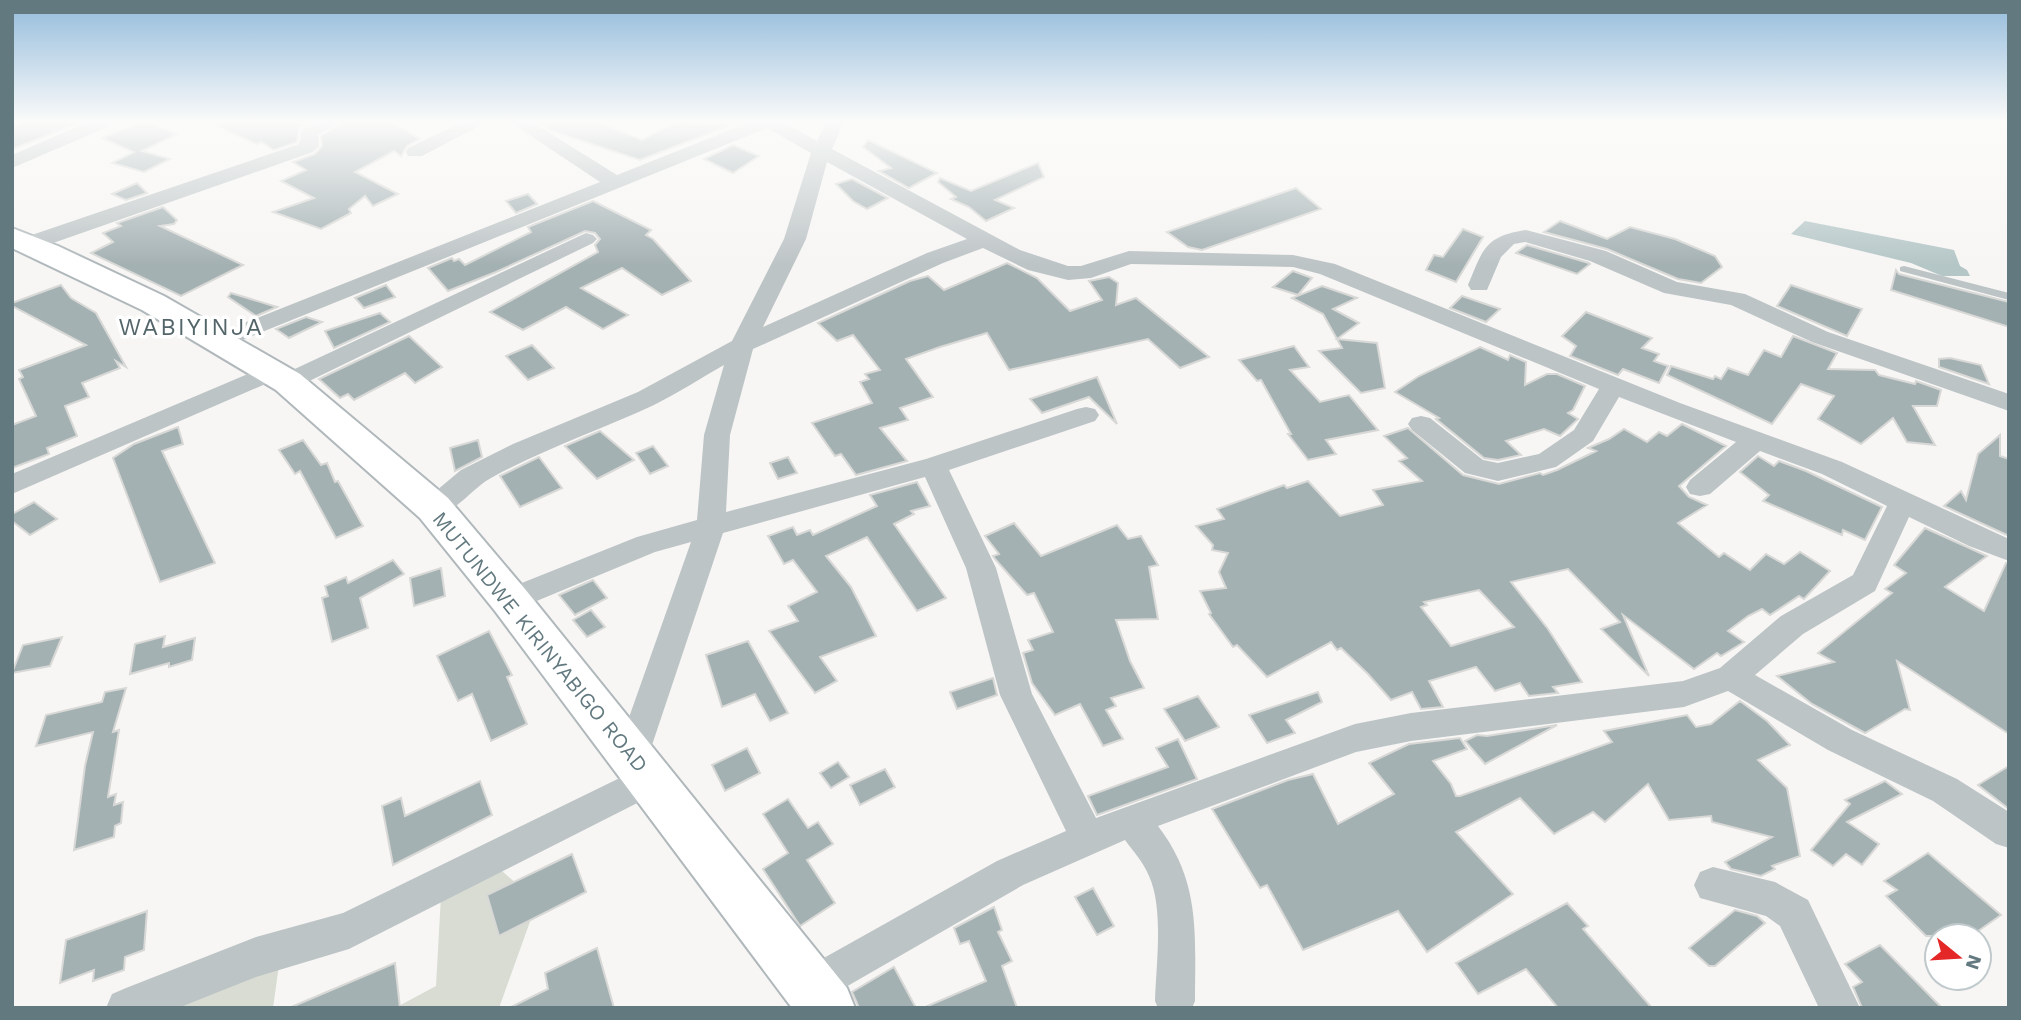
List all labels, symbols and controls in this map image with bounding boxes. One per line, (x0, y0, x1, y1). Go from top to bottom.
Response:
district label: WABIYINJA (118, 313, 264, 341)
street label: MUTUNDWE KIRINYABIGO ROAD (428, 506, 653, 777)
north arrow (1923, 922, 1993, 992)
text: N (1961, 952, 1987, 972)

